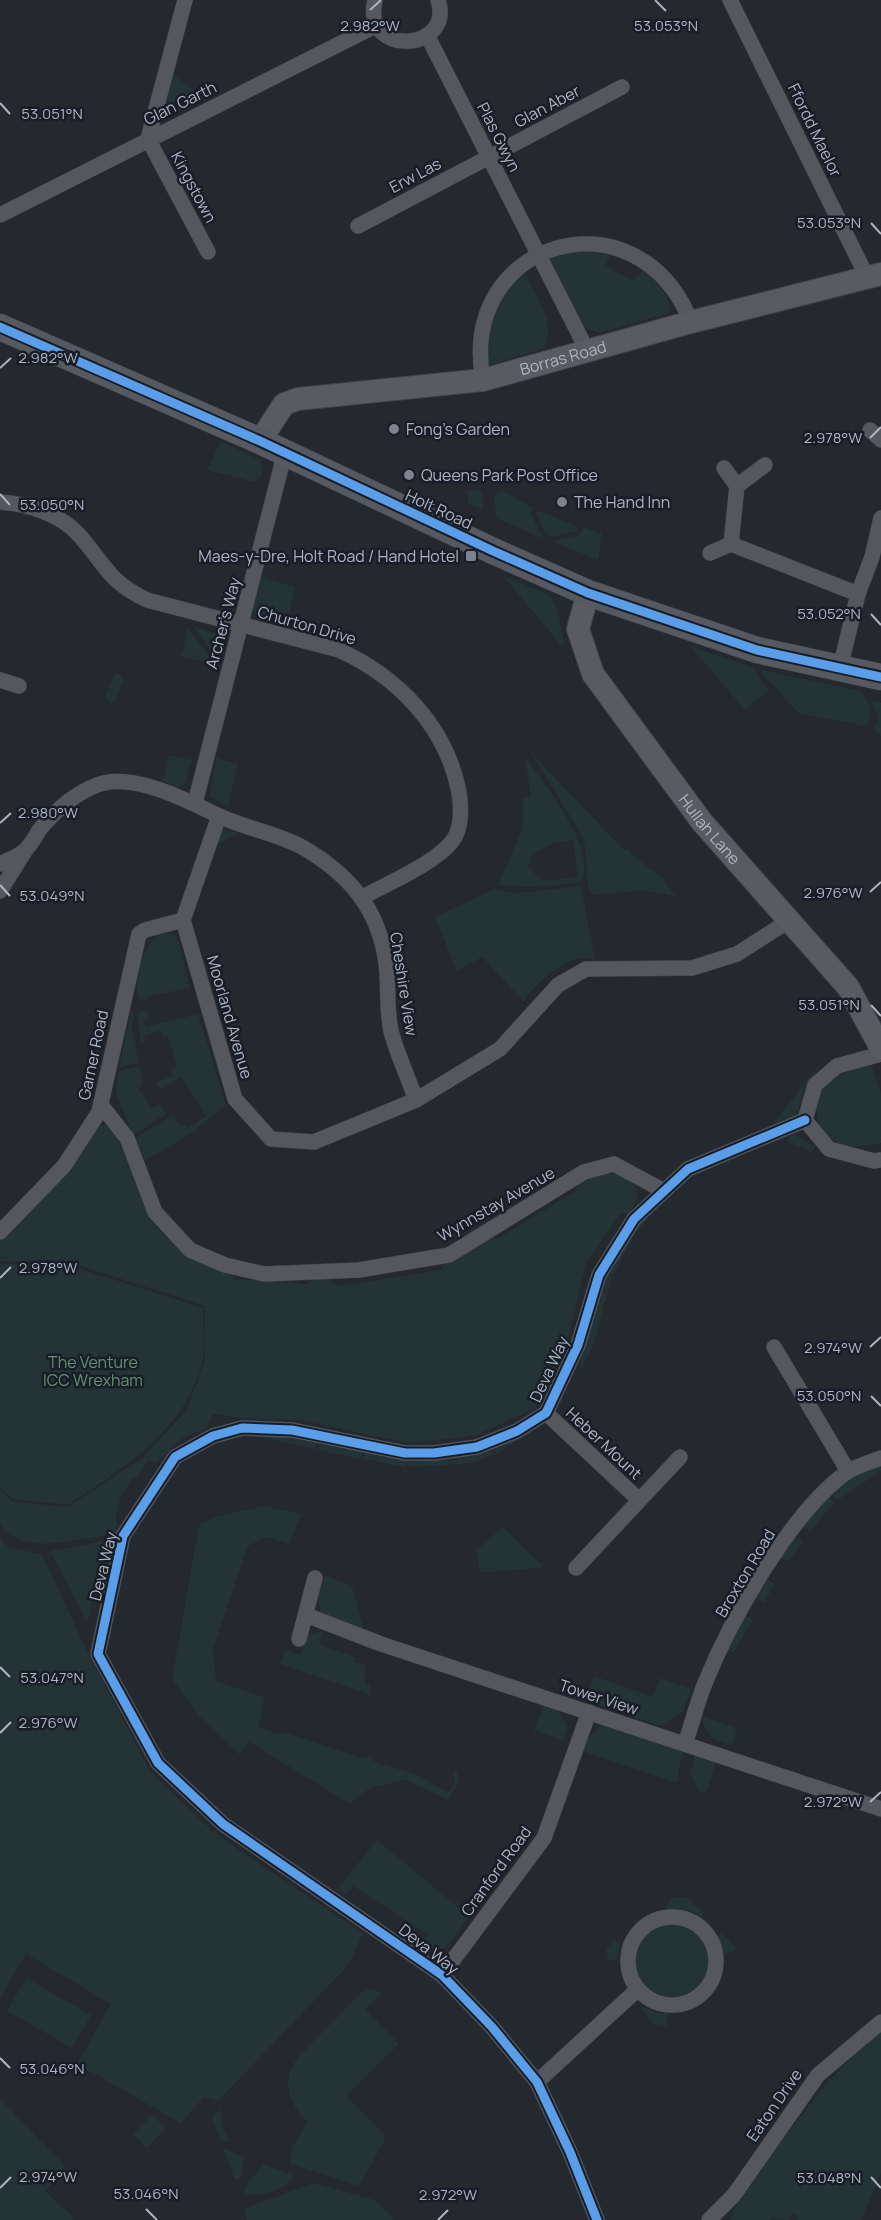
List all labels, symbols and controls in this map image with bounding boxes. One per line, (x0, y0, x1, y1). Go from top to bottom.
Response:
text: 2.982°W (340, 15, 400, 36)
text: 53.053°N (634, 15, 698, 36)
street label: Glan Garth (140, 76, 220, 130)
street label: Glan Aber (510, 79, 584, 132)
street label: Ffordd Maelor (783, 80, 847, 181)
street label: Plas Gwyn (472, 98, 526, 176)
text: 53.051°N (21, 103, 83, 124)
street label: Kingstown (166, 148, 222, 226)
street label: Erw Las (385, 152, 445, 198)
text: 53.053°N (797, 212, 861, 233)
street label: Borras Road (517, 335, 609, 380)
text: 2.982°W (18, 347, 78, 368)
place label: Fong's Garden (406, 418, 510, 440)
marker: Fong's Garden (387, 422, 401, 436)
text: 2.978°W (804, 427, 862, 448)
place label: Queens Park Post Office (421, 464, 598, 486)
marker: Queens Park Post Office (402, 468, 416, 482)
street label: Holt Road (402, 484, 476, 534)
place label: The Hand Inn (574, 491, 670, 513)
text: 53.050°N (20, 494, 84, 515)
marker: The Hand Inn (555, 495, 569, 509)
place label: Maes-y-Dre, Holt Road / Hand Hotel (198, 545, 459, 567)
marker: Maes-y-Dre, Holt Road / Hand Hotel (464, 549, 478, 563)
street label: Archer's Way (200, 574, 246, 671)
street label: Churton Drive (255, 600, 359, 650)
text: 53.052°N (797, 603, 861, 624)
street label: Hullah Lane (674, 789, 745, 869)
text: 2.980°W (18, 802, 78, 823)
text: 2.976°W (803, 882, 863, 903)
text: 53.049°N (20, 885, 84, 906)
street label: Cheshire View (385, 931, 423, 1037)
street label: Moorland Avenue (202, 953, 258, 1081)
text: 53.051°N (798, 994, 860, 1015)
street label: Garner Road (73, 1008, 113, 1102)
street label: Wynnstay Avenue (433, 1161, 559, 1247)
text: 2.978°W (19, 1257, 77, 1278)
street label: Deva Way (524, 1332, 574, 1406)
text: 2.974°W (804, 1337, 862, 1358)
park label: The Venture ICC Wrexham (43, 1351, 143, 1391)
text: 53.050°N (797, 1385, 861, 1406)
street label: Heber Mount (561, 1402, 647, 1484)
street label: Broxton Road (710, 1525, 780, 1621)
street label: Deva Way (84, 1529, 122, 1603)
text: 53.047°N (20, 1667, 84, 1688)
street label: Tower View (557, 1674, 641, 1720)
text: 2.976°W (18, 1712, 78, 1733)
text: 2.972°W (804, 1791, 862, 1812)
street label: Cranford Road (456, 1822, 536, 1920)
street label: Deva Way (394, 1919, 464, 1980)
text: 53.046°N (19, 2058, 85, 2079)
street label: Eaton Drive (741, 2064, 807, 2146)
text: 2.974°W (19, 2166, 77, 2187)
text: 53.048°N (797, 2167, 861, 2188)
text: 53.046°N (113, 2183, 179, 2204)
text: 2.972°W (419, 2184, 477, 2205)

